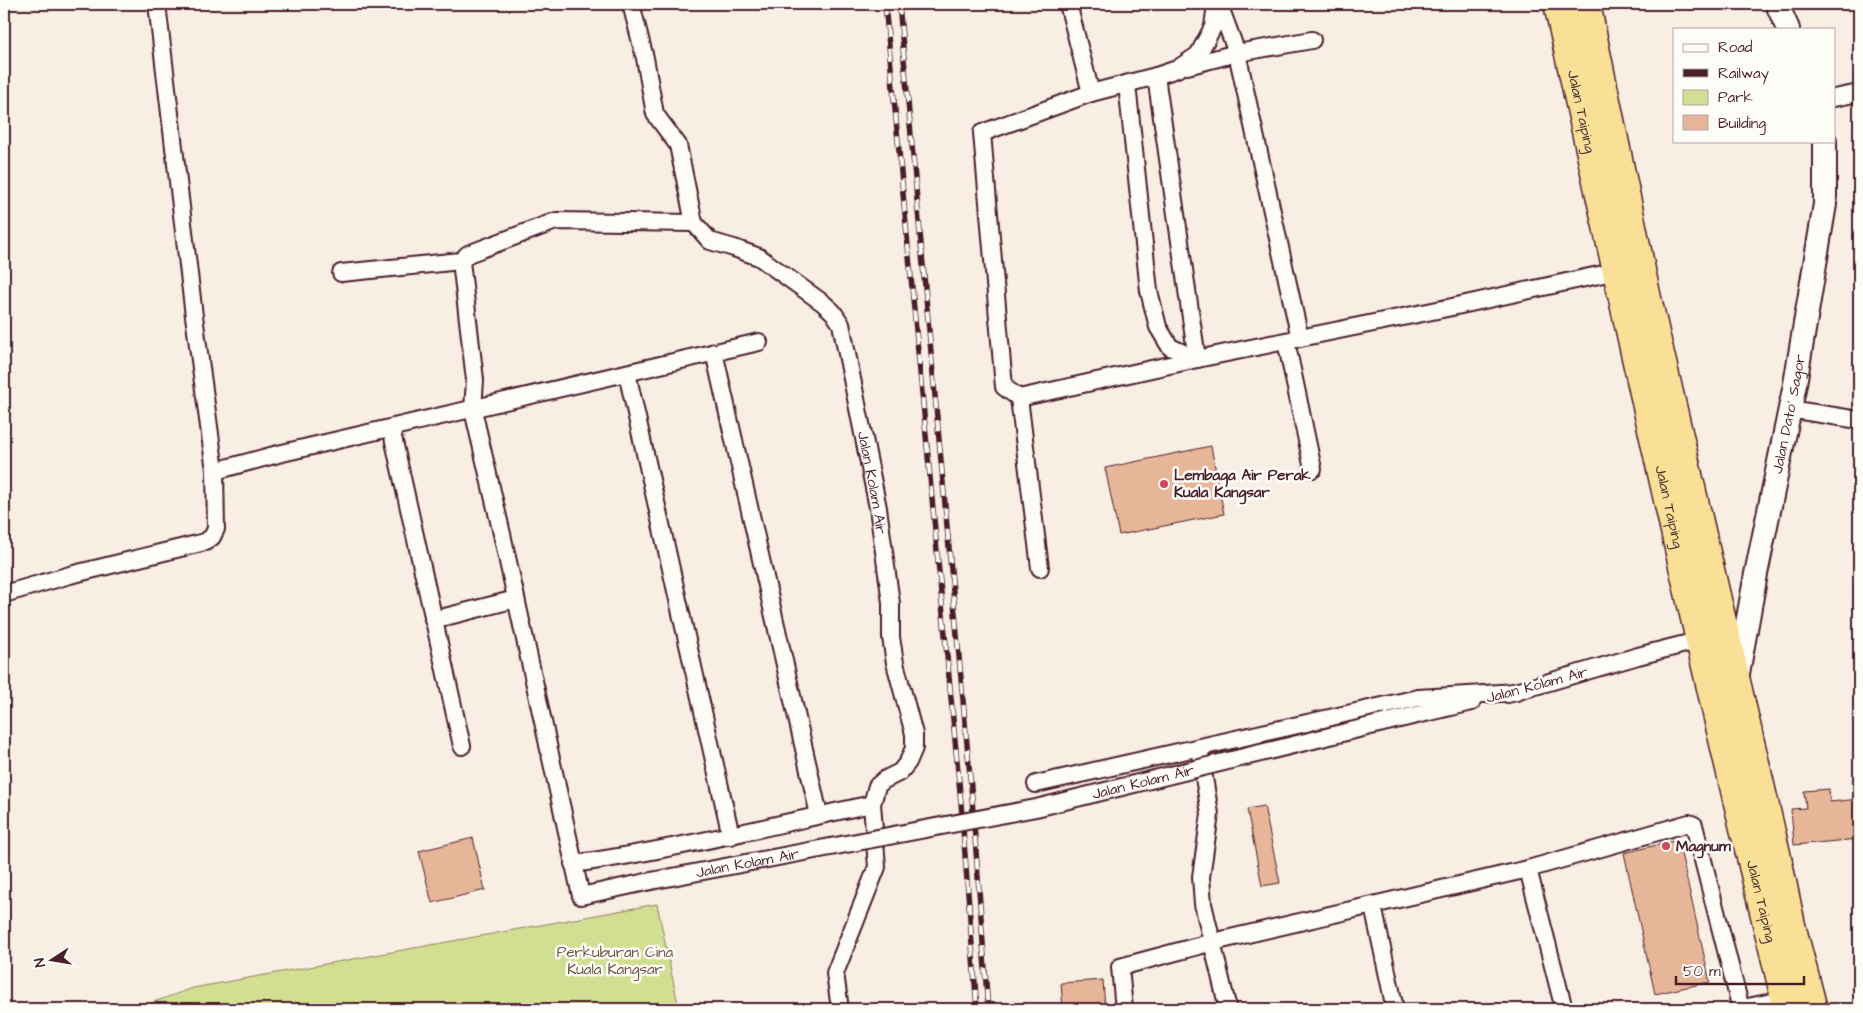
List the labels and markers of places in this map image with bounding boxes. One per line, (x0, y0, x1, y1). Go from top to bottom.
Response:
place label: Lembaga Air Perak Kuala Kangsar (1174, 465, 1311, 505)
marker: Lembaga Air Perak Kuala Kangsar (1158, 478, 1170, 490)
place label: Magnum (1676, 836, 1731, 859)
marker: Magnum (1660, 840, 1672, 852)

